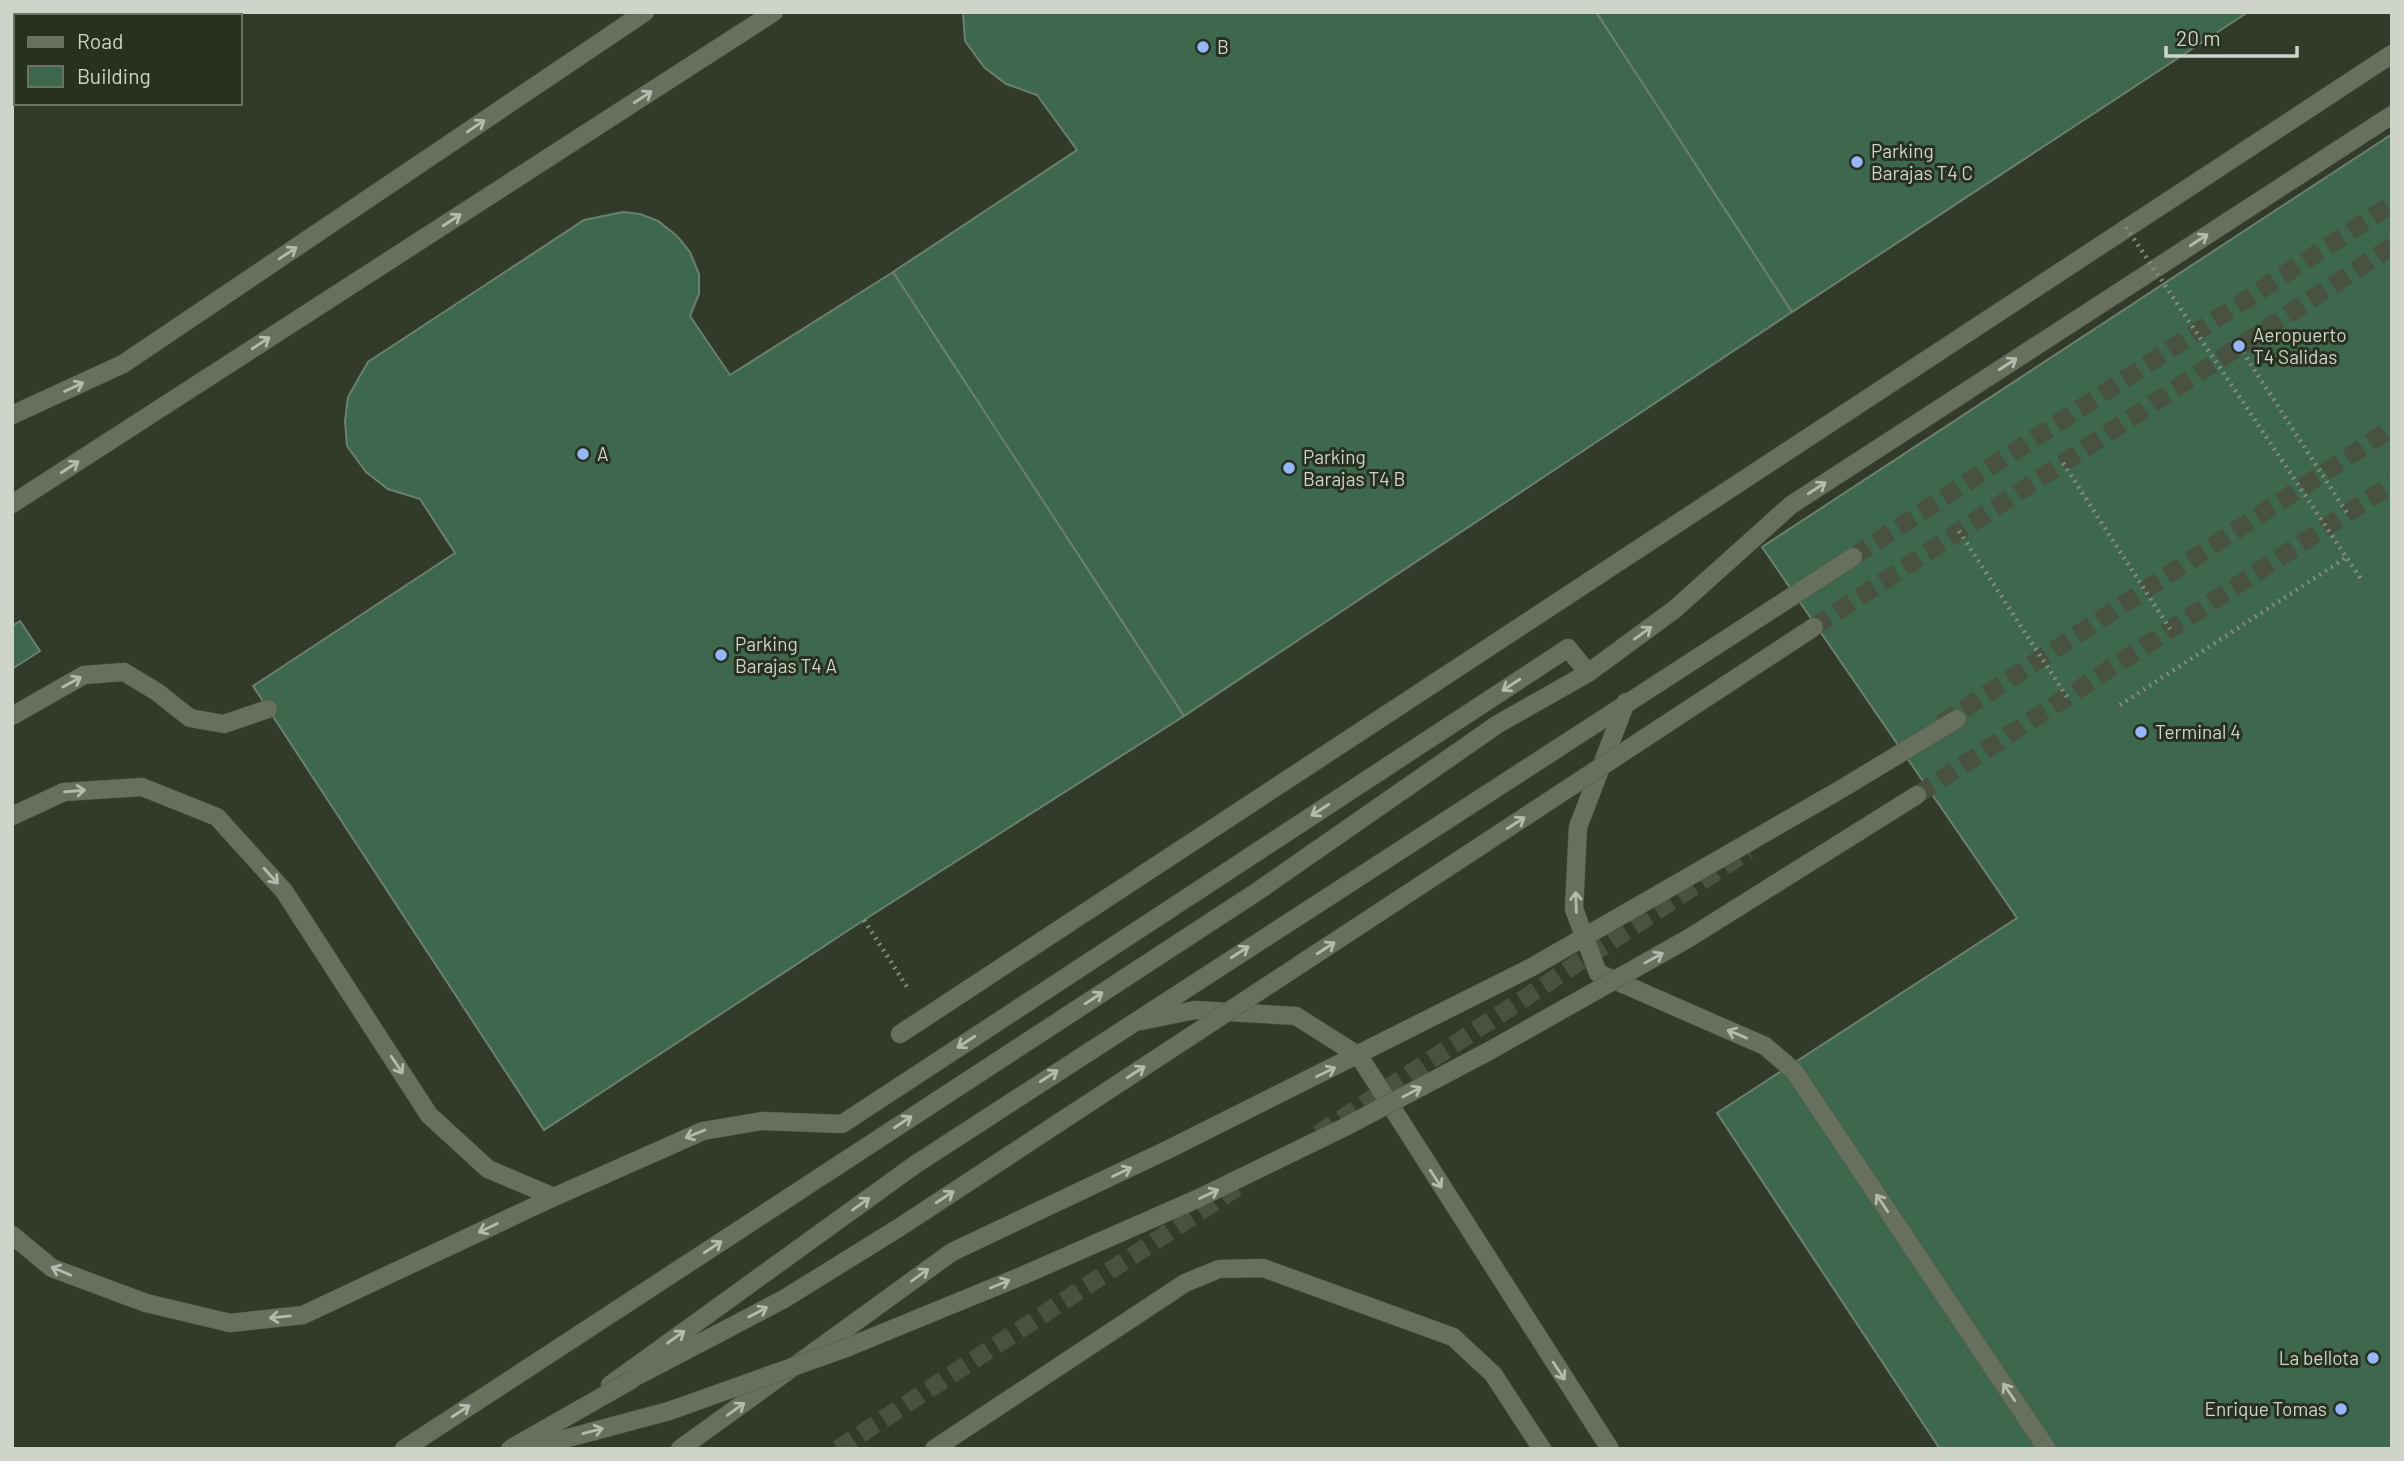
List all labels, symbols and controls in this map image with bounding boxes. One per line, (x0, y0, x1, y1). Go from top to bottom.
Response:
legend (14, 14, 242, 105)
scale bar (2166, 14, 2297, 58)
text: 20 m (2176, 25, 2221, 50)
text: Road (77, 28, 123, 53)
place label: B (1217, 35, 1229, 58)
marker: B (1195, 39, 1211, 55)
text: Building (77, 63, 151, 88)
one-way arrow (633, 90, 653, 104)
one-way arrow (466, 119, 485, 133)
place label: Parking Barajas T4 C (1871, 139, 1973, 184)
marker: Parking Barajas T4 C (1849, 154, 1865, 170)
one-way arrow (442, 213, 461, 227)
one-way arrow (2189, 233, 2208, 247)
one-way arrow (277, 246, 297, 260)
place label: Aeropuerto T4 Salidas (2253, 323, 2347, 368)
one-way arrow (250, 336, 270, 350)
marker: Aeropuerto T4 Salidas (2231, 338, 2247, 354)
one-way arrow (1998, 357, 2018, 371)
one-way arrow (63, 380, 84, 393)
place label: A (597, 442, 609, 465)
place label: Parking Barajas T4 B (1303, 445, 1405, 490)
marker: A (575, 446, 591, 462)
one-way arrow (59, 459, 79, 473)
marker: Parking Barajas T4 B (1281, 460, 1297, 476)
one-way arrow (1807, 480, 1827, 494)
one-way arrow (1633, 625, 1651, 640)
place label: Parking Barajas T4 A (735, 632, 837, 677)
marker: Parking Barajas T4 A (713, 647, 729, 663)
one-way arrow (61, 675, 81, 689)
one-way arrow (1501, 678, 1521, 692)
place label: Terminal 4 (2155, 720, 2241, 743)
marker: Terminal 4 (2133, 724, 2149, 740)
one-way arrow (63, 784, 86, 797)
one-way arrow (1311, 803, 1331, 817)
one-way arrow (1506, 815, 1525, 830)
one-way arrow (262, 867, 279, 884)
one-way arrow (1569, 891, 1582, 914)
one-way arrow (1315, 940, 1335, 954)
one-way arrow (1230, 945, 1249, 959)
one-way arrow (1643, 951, 1663, 965)
one-way arrow (1084, 991, 1103, 1005)
one-way arrow (1727, 1027, 1748, 1040)
one-way arrow (957, 1036, 977, 1050)
one-way arrow (390, 1055, 404, 1074)
one-way arrow (1315, 1064, 1336, 1078)
one-way arrow (1125, 1065, 1145, 1079)
one-way arrow (1039, 1069, 1058, 1084)
one-way arrow (1401, 1084, 1422, 1098)
one-way arrow (893, 1115, 913, 1129)
one-way arrow (685, 1129, 706, 1142)
one-way arrow (1111, 1164, 1132, 1178)
one-way arrow (1429, 1169, 1443, 1189)
one-way arrow (1198, 1186, 1219, 1200)
one-way arrow (935, 1190, 955, 1204)
one-way arrow (1875, 1194, 1889, 1213)
one-way arrow (851, 1196, 870, 1211)
one-way arrow (478, 1222, 499, 1235)
one-way arrow (703, 1240, 722, 1254)
one-way arrow (51, 1263, 72, 1276)
one-way arrow (910, 1268, 929, 1282)
one-way arrow (989, 1277, 1010, 1290)
one-way arrow (747, 1305, 768, 1319)
one-way arrow (269, 1311, 292, 1324)
one-way arrow (667, 1330, 686, 1345)
place label: La bellota (2279, 1346, 2359, 1369)
marker: La bellota (2365, 1350, 2381, 1366)
one-way arrow (1553, 1360, 1567, 1380)
one-way arrow (2002, 1383, 2016, 1402)
place label: Enrique Tomas (2205, 1397, 2327, 1420)
marker: Enrique Tomas (2333, 1401, 2349, 1417)
one-way arrow (726, 1402, 745, 1417)
one-way arrow (451, 1404, 470, 1419)
one-way arrow (581, 1424, 603, 1437)

